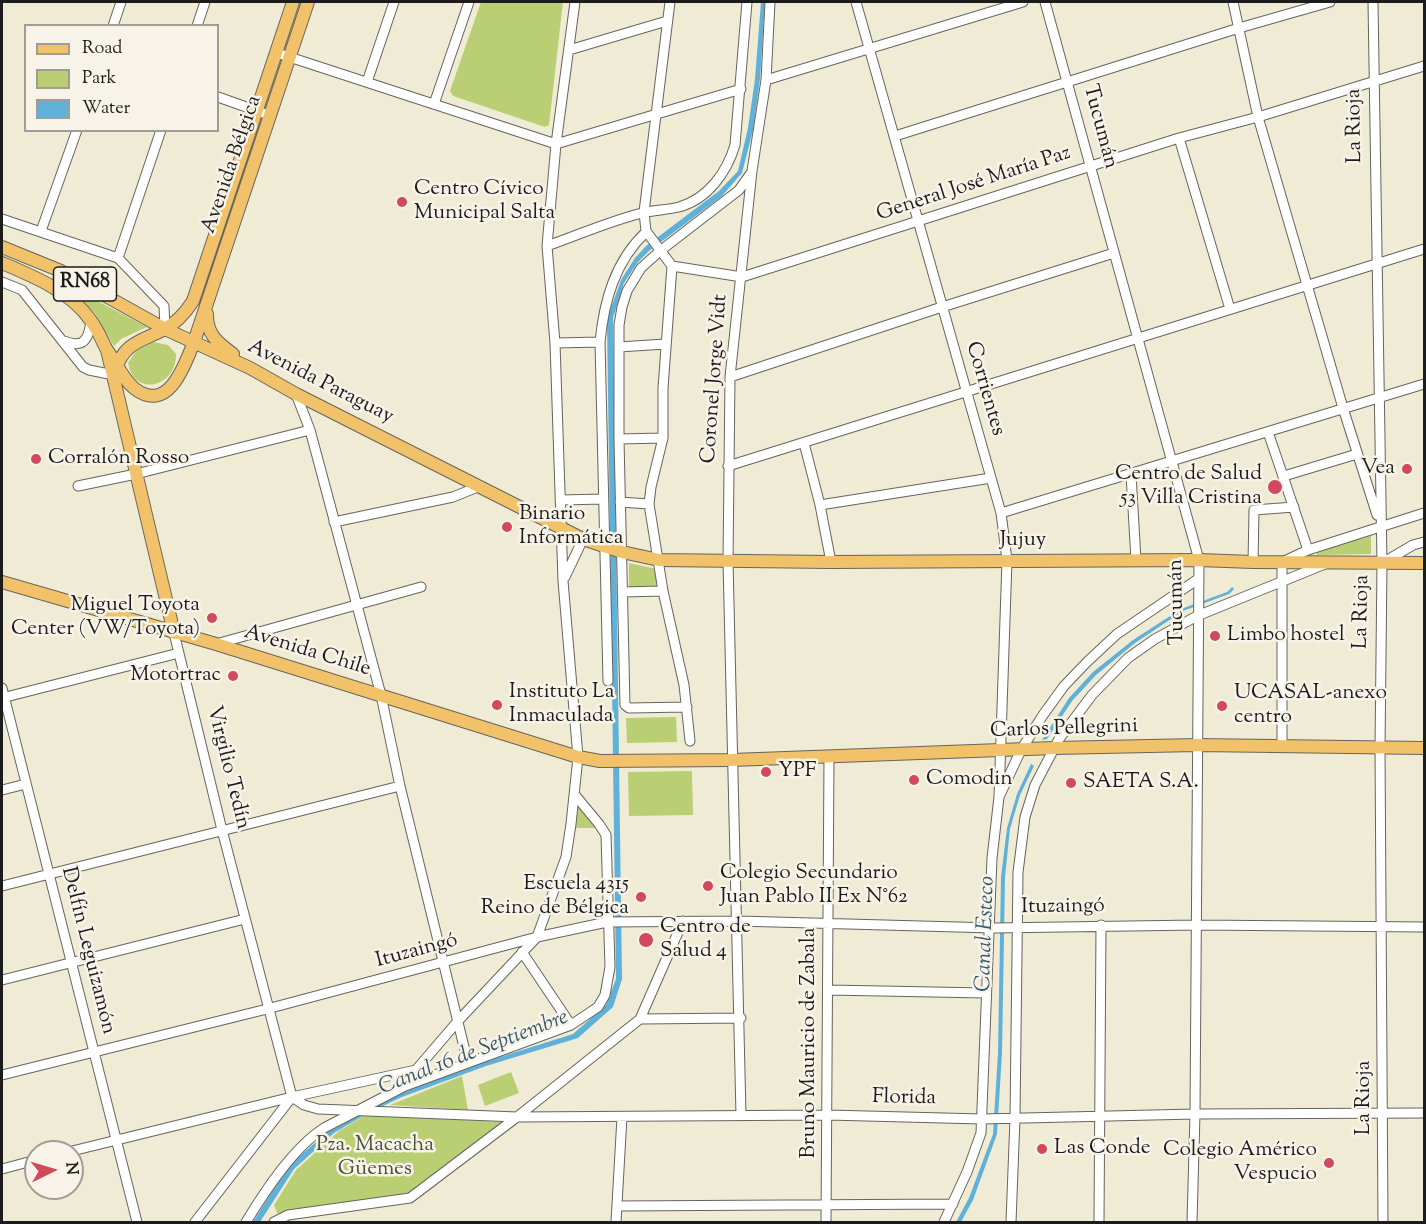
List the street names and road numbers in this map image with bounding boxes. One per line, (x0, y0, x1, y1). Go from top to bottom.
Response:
street label: Tucumán (1076, 82, 1122, 172)
street label: La Rioja (1343, 88, 1369, 164)
street label: Avenida Bélgica (198, 93, 268, 237)
street label: General José María Paz (874, 142, 1074, 228)
road number: RN68 (54, 267, 116, 301)
street label: Coronel Jorge Vidt (698, 293, 734, 465)
street label: Avenida Paraguay (243, 335, 397, 431)
street label: Corrientes (959, 339, 1009, 439)
street label: Jujuy (1000, 528, 1046, 554)
street label: Tucumán (1165, 559, 1191, 645)
street label: La Rioja (1350, 574, 1376, 650)
street label: Avenida Chile (241, 621, 373, 683)
street label: Virgilio Tedín (200, 704, 254, 832)
street label: Carlos Pellegrini (990, 715, 1138, 745)
street label: Delfín Leguizamón (54, 865, 120, 1037)
street label: Ituzaingó (1021, 895, 1105, 921)
street label: Bruno Mauricio de Zabala (797, 927, 823, 1159)
street label: Ituzaingó (373, 929, 461, 975)
street label: La Rioja (1352, 1061, 1378, 1135)
street label: Florida (872, 1086, 936, 1112)

